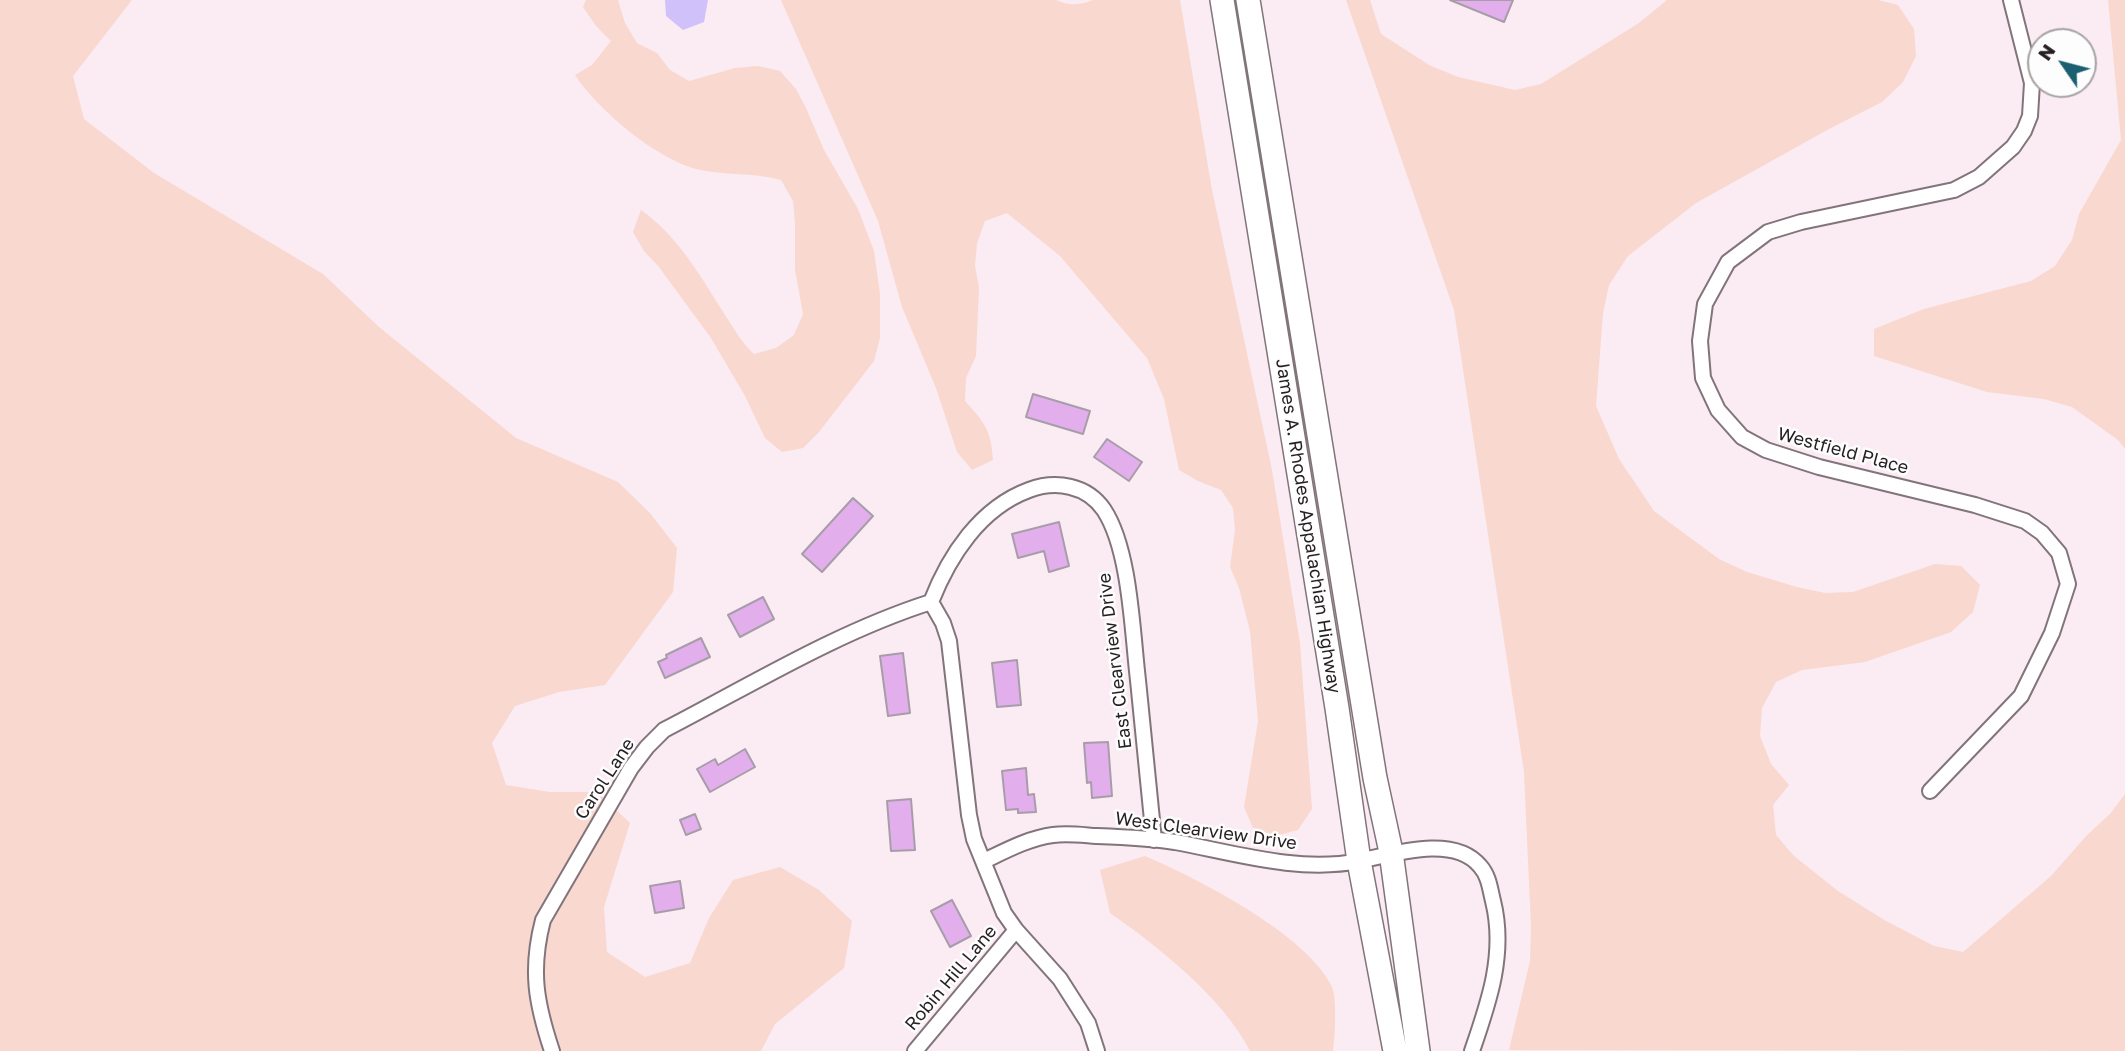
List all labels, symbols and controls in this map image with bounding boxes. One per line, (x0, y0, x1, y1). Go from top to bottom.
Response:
north arrow (2027, 28, 2097, 98)
text: N (2032, 39, 2060, 64)
street label: James A. Rhodes Appalachian Highway (1271, 357, 1345, 695)
street label: Westfield Place (1775, 423, 1911, 479)
street label: East Clearview Drive (1093, 572, 1137, 750)
street label: Carol Lane (571, 734, 639, 824)
street label: West Clearview Drive (1114, 808, 1298, 854)
street label: Robin Hill Lane (901, 921, 1001, 1035)

